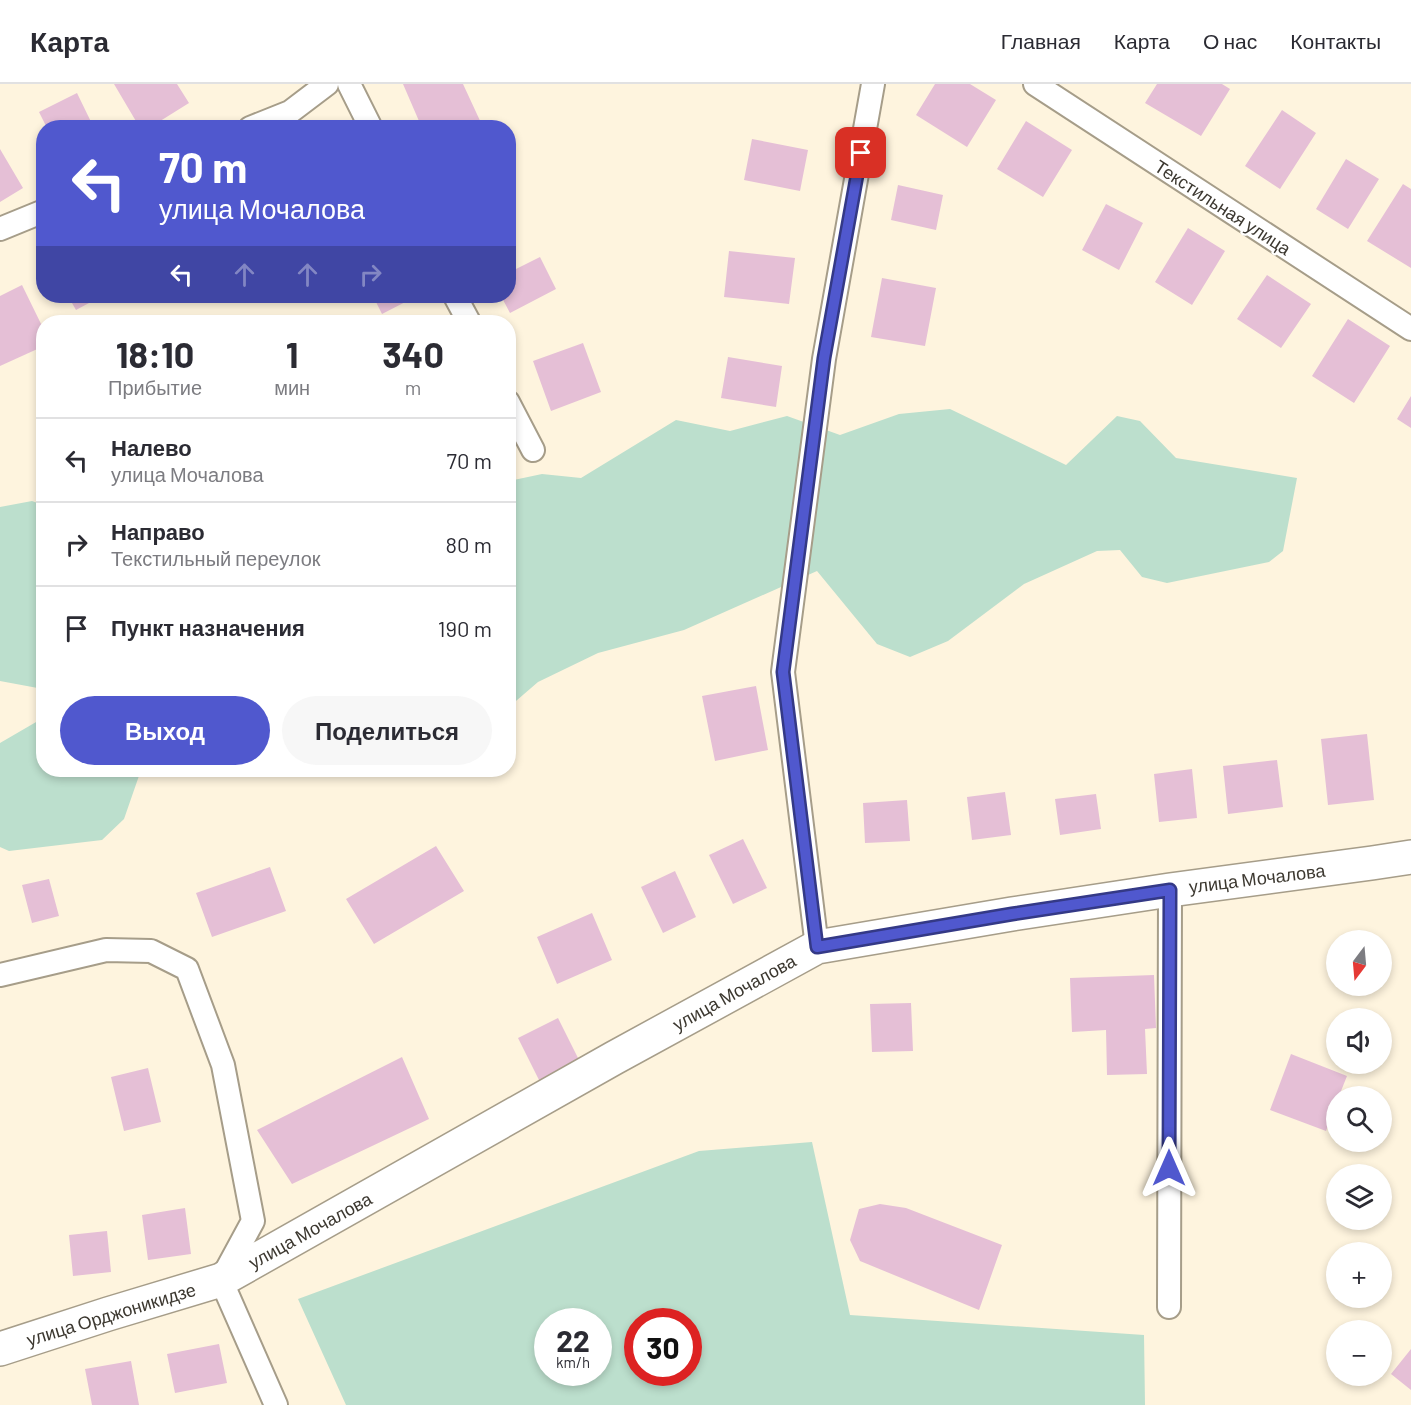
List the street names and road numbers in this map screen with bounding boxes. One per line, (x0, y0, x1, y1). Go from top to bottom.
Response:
street label: Текстильная улица (1151, 155, 1296, 260)
street label: улица Мочалова (1187, 859, 1327, 897)
street label: улица Мочалова (669, 949, 800, 1035)
street label: улица Мочалова (245, 1187, 376, 1273)
street label: улица Орджоникидзе (24, 1278, 198, 1350)

